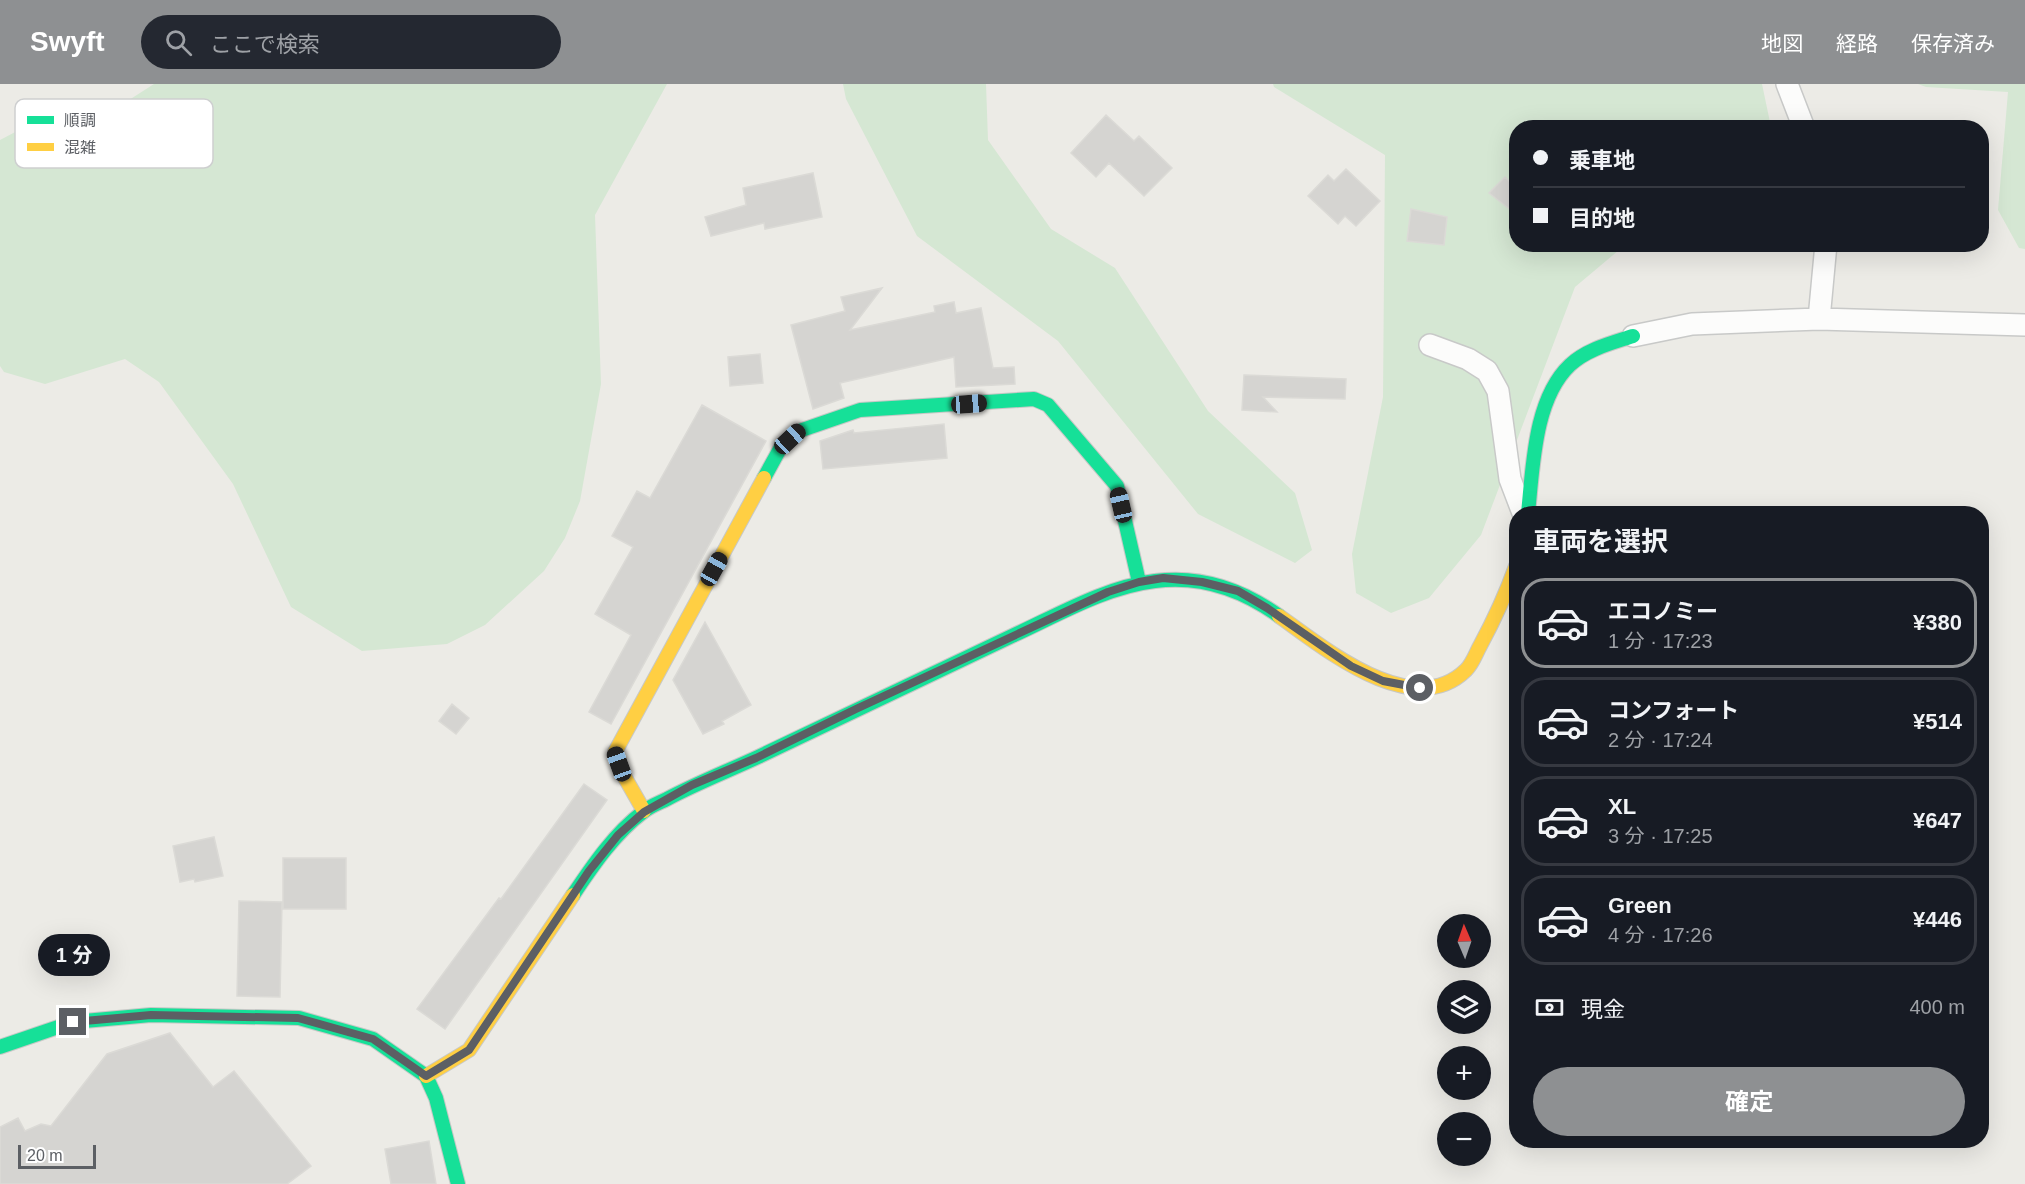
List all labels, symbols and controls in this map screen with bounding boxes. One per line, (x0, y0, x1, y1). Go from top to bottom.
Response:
search box (141, 15, 561, 69)
text: Swyft (30, 26, 105, 57)
icon: search (162, 26, 195, 59)
text: ここで検索 (210, 32, 320, 57)
text: 地図 (1761, 32, 1803, 55)
text: 経路 (1836, 32, 1878, 55)
text: 保存済み (1911, 32, 1995, 55)
legend (15, 99, 213, 168)
text: 順調 (64, 112, 96, 129)
text: 混雑 (64, 139, 96, 156)
text: 乗車地 (1569, 148, 1635, 173)
text: 目的地 (1569, 206, 1635, 231)
car (950, 394, 988, 414)
car (771, 420, 809, 458)
car (1108, 485, 1134, 525)
text: 車両を選択 (1533, 527, 1668, 557)
car (697, 549, 731, 589)
icon: car (1536, 596, 1590, 650)
text: エコノミー (1608, 599, 1718, 624)
text: ¥380 (1913, 610, 1962, 635)
text: 1 分 · 17:23 (1608, 630, 1713, 652)
route start (1406, 674, 1433, 701)
icon: car (1536, 695, 1590, 749)
text: コンフォート (1608, 698, 1739, 723)
text: ¥514 (1913, 709, 1962, 734)
text: 2 分 · 17:24 (1608, 729, 1713, 751)
car (604, 744, 634, 784)
icon: car (1536, 794, 1590, 848)
text: XL (1608, 794, 1636, 819)
text: ¥647 (1913, 808, 1962, 833)
text: 3 分 · 17:25 (1608, 825, 1713, 847)
icon: car (1536, 893, 1590, 947)
text: Green (1608, 893, 1672, 918)
text: ¥446 (1913, 907, 1962, 932)
north arrow (1437, 914, 1491, 968)
map controls (1437, 914, 1491, 1166)
text: 4 分 · 17:26 (1608, 924, 1713, 946)
callout: 1 分 (37, 935, 109, 977)
text: 1 分 (56, 944, 92, 966)
button: layers (1437, 980, 1491, 1034)
icon: cash (1533, 991, 1566, 1024)
text: 400 m (1909, 996, 1965, 1018)
text: 現金 (1581, 997, 1625, 1022)
route end (59, 1008, 86, 1035)
button: + (1437, 1046, 1491, 1100)
button: 確定 (1533, 1067, 1965, 1136)
button: − (1437, 1112, 1491, 1166)
scale bar (18, 1142, 96, 1170)
text: 20 m (27, 1147, 63, 1164)

